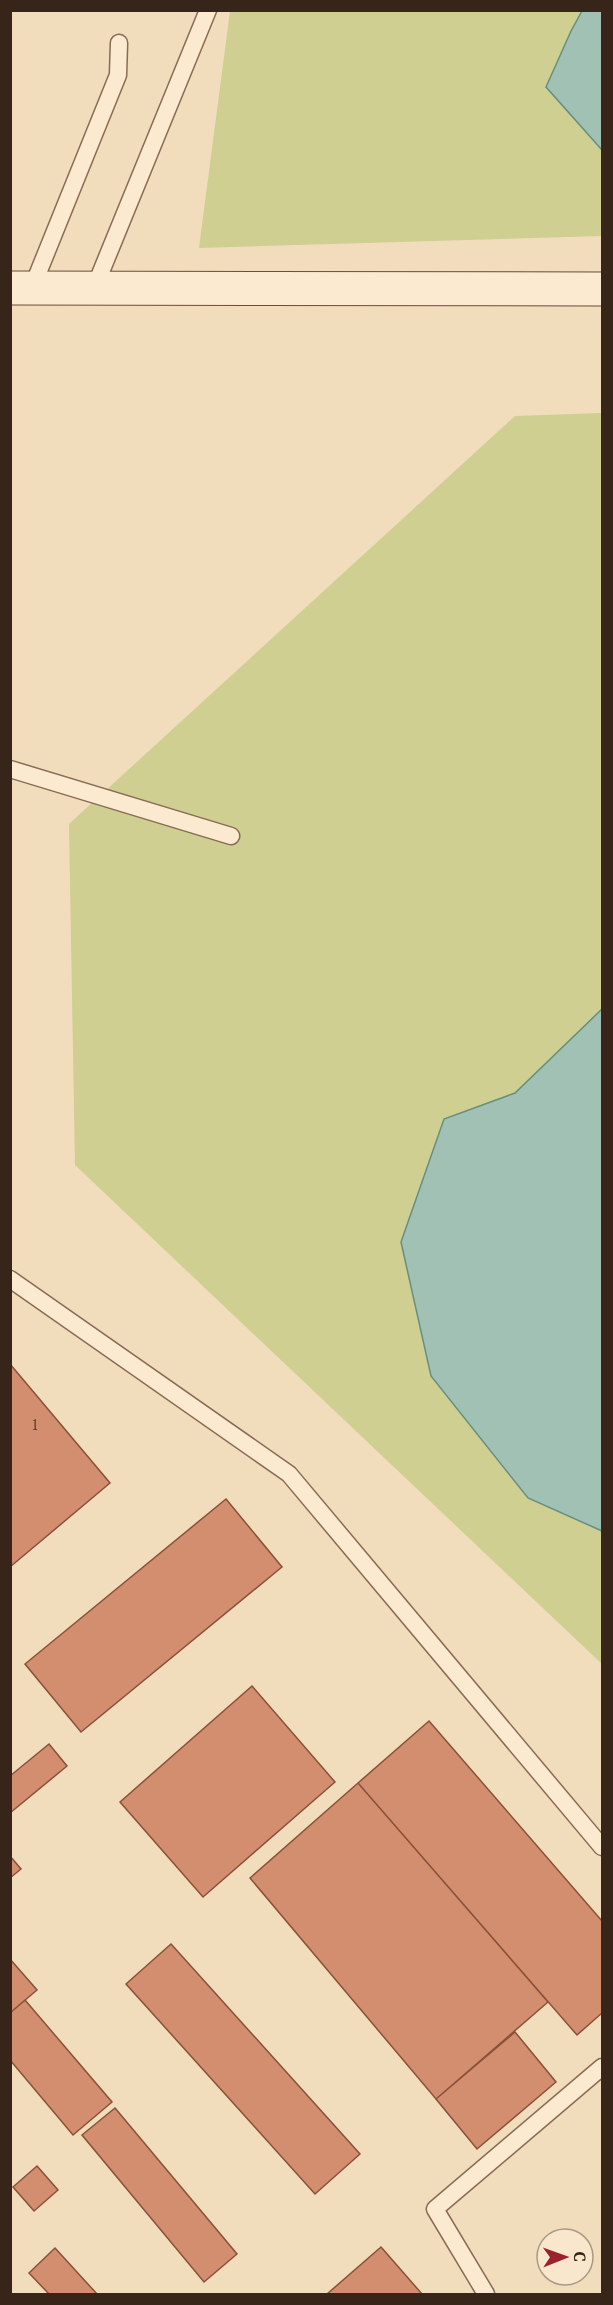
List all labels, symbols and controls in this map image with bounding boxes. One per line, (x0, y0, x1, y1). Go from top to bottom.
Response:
house number: 1 (31, 1414, 39, 1434)
north arrow (535, 2227, 595, 2287)
text: С (569, 2251, 591, 2262)

